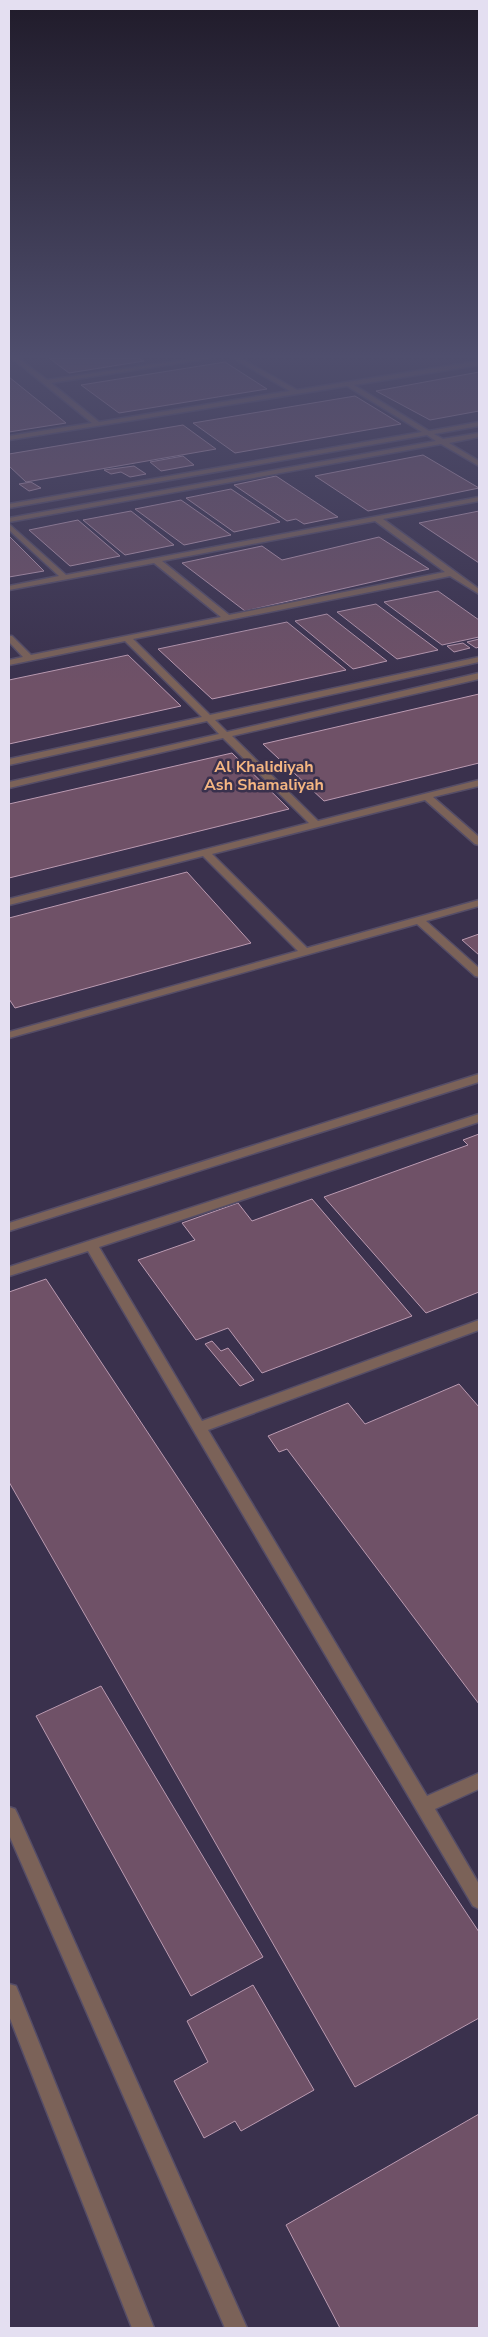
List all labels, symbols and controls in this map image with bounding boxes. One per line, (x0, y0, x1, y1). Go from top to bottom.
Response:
district label: Al Khalidiyah Ash Shamaliyah (204, 756, 324, 796)

